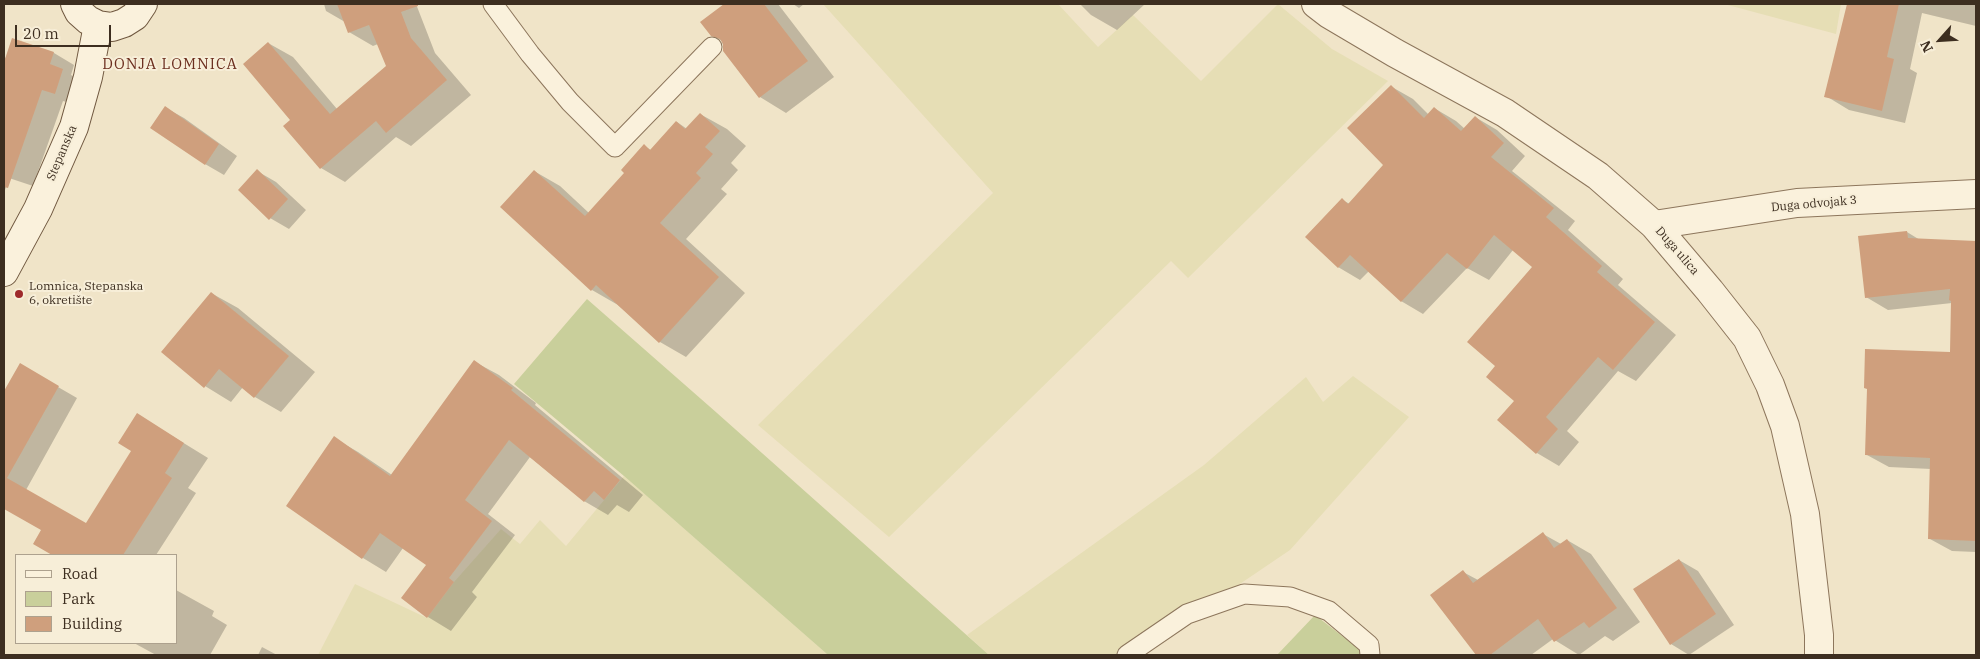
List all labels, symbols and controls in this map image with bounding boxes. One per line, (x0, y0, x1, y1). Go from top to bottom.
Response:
scale bar (18, 15, 114, 47)
north arrow (1915, 15, 1965, 65)
text: 20 m (23, 24, 59, 43)
text: N (1916, 38, 1937, 56)
district label: DONJA LOMNICA (101, 56, 239, 74)
street label: Stepanska (44, 123, 80, 183)
street label: Duga odvojak 3 (1770, 193, 1858, 215)
street label: Duga ulica (1652, 224, 1702, 278)
place label: Lomnica, Stepanska 6, okretište (29, 280, 143, 308)
marker: Lomnica, Stepanska 6, okretište (13, 288, 25, 300)
legend (15, 554, 178, 644)
text: Road (62, 564, 98, 583)
text: Park (62, 589, 95, 608)
text: Building (62, 614, 122, 633)

